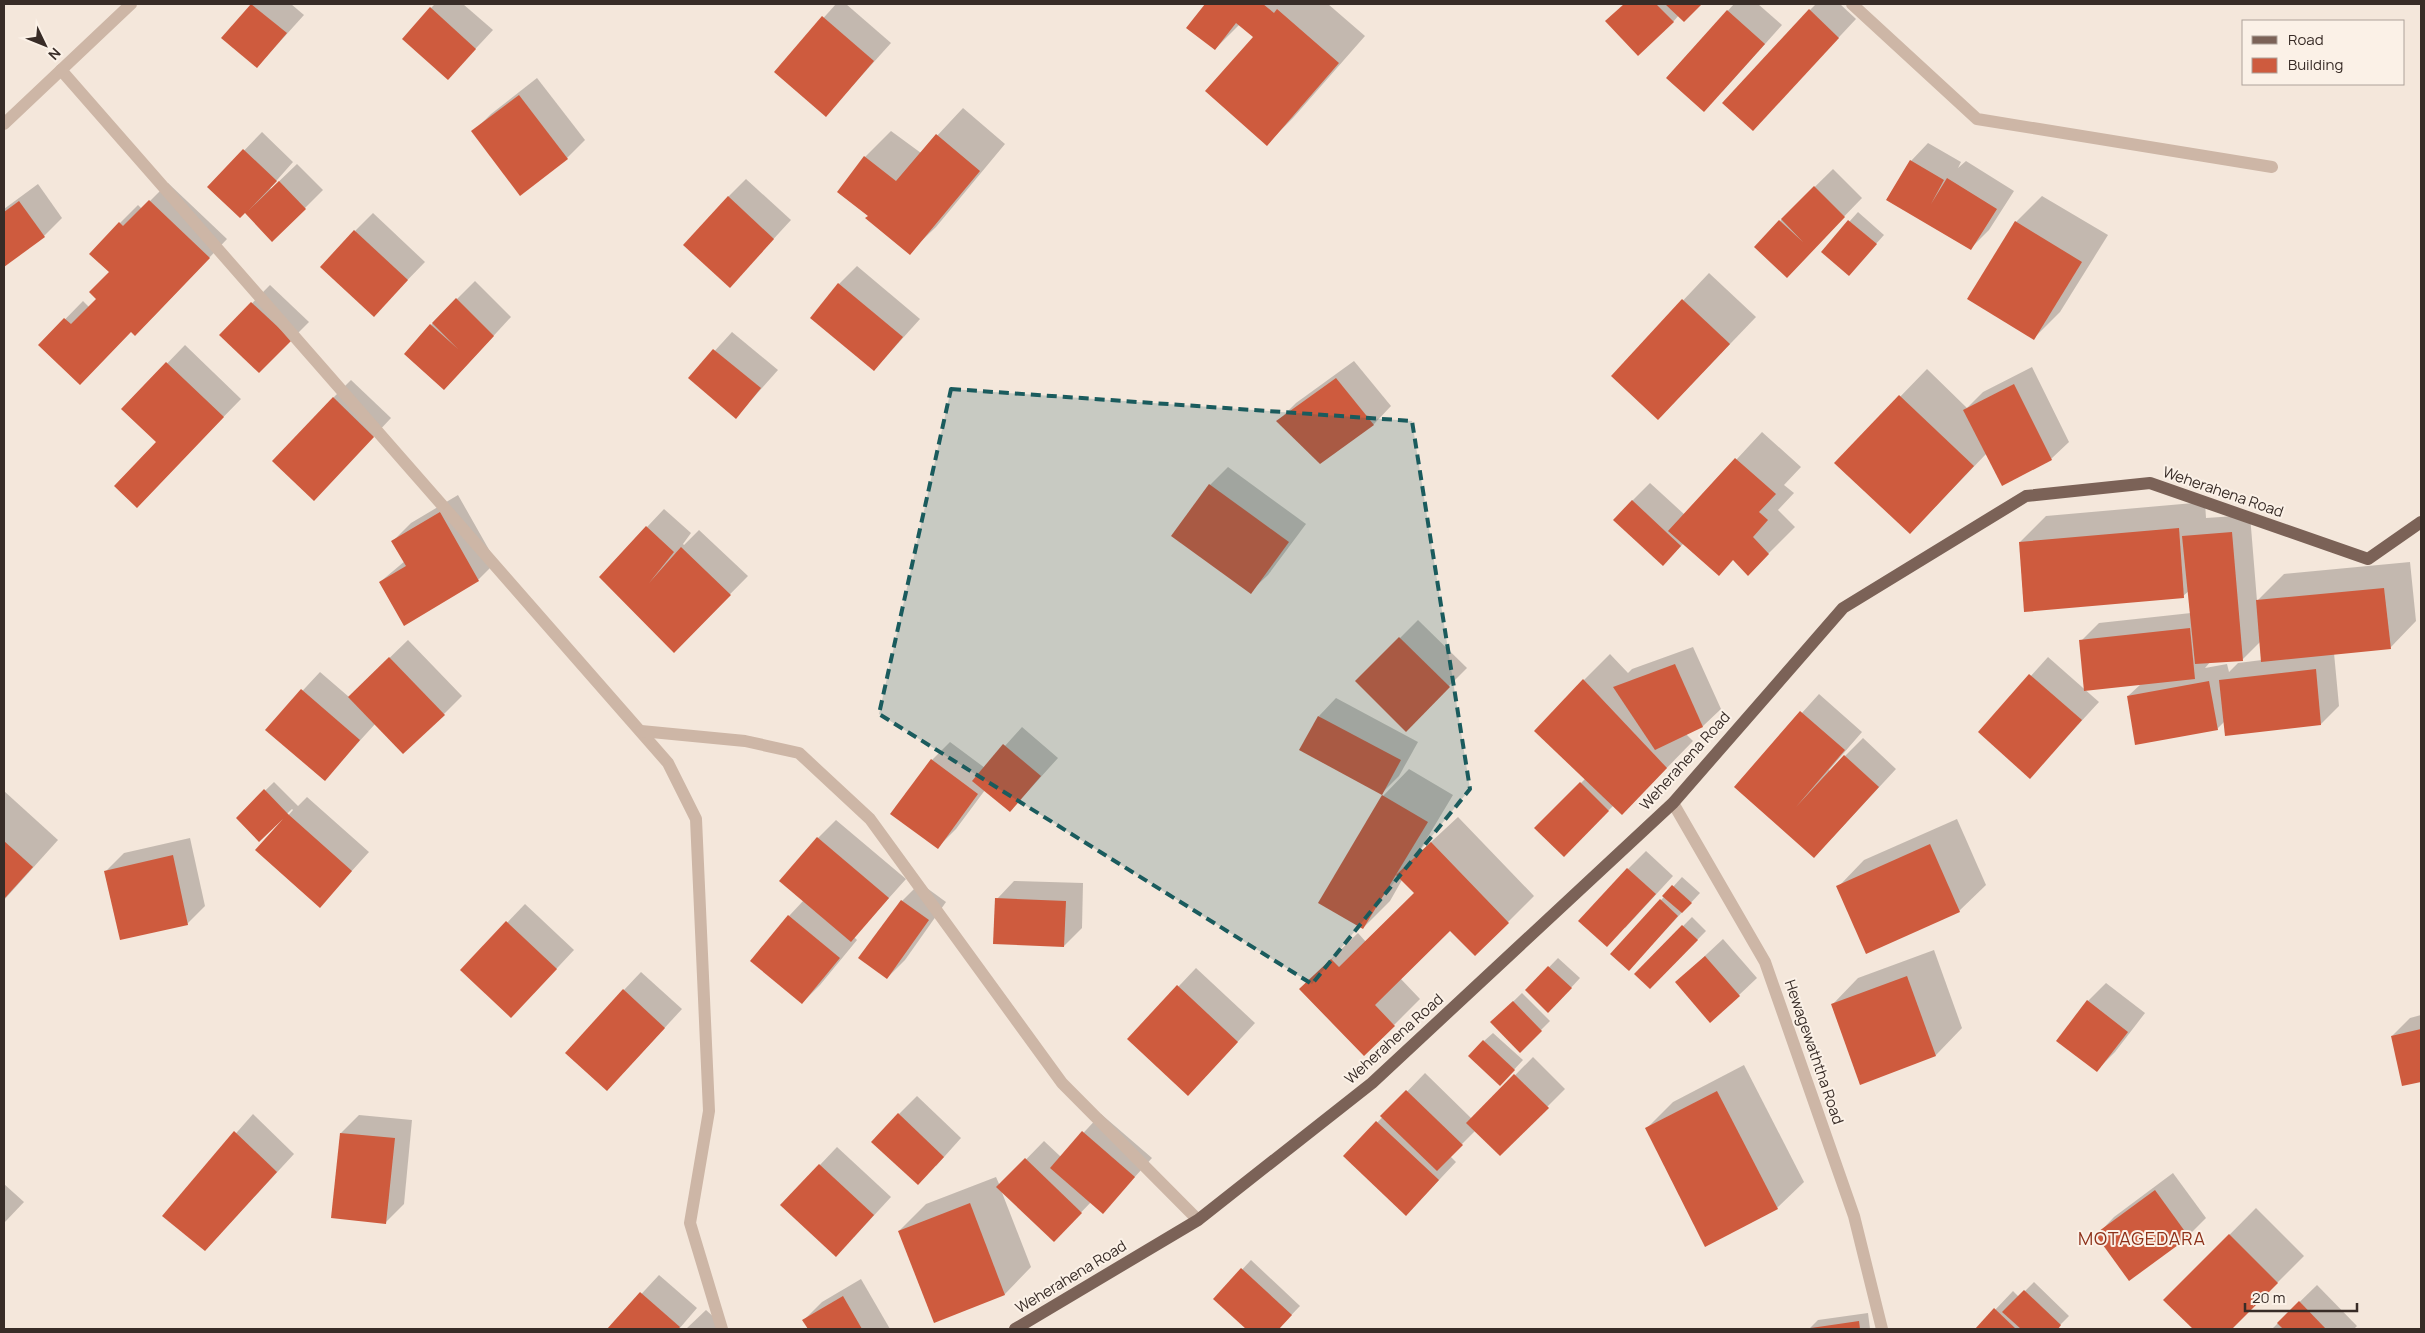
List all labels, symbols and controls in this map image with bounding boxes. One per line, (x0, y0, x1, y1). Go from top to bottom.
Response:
north arrow (20, 20, 70, 70)
legend (2242, 20, 2405, 85)
text: Road (2288, 29, 2324, 50)
text: N (44, 44, 65, 64)
text: Building (2288, 54, 2343, 75)
street label: Weherahena Road (2160, 461, 2286, 522)
street label: Weherahena Road (1635, 707, 1735, 815)
street label: Hewagewaththa Road (1780, 977, 1849, 1127)
street label: Weherahena Road (1340, 989, 1448, 1089)
district label: MOTAGEDARA (2078, 1226, 2206, 1250)
street label: Weherahena Road (1011, 1235, 1130, 1318)
scale bar (2245, 1280, 2358, 1312)
text: 20 m (2252, 1287, 2285, 1308)

